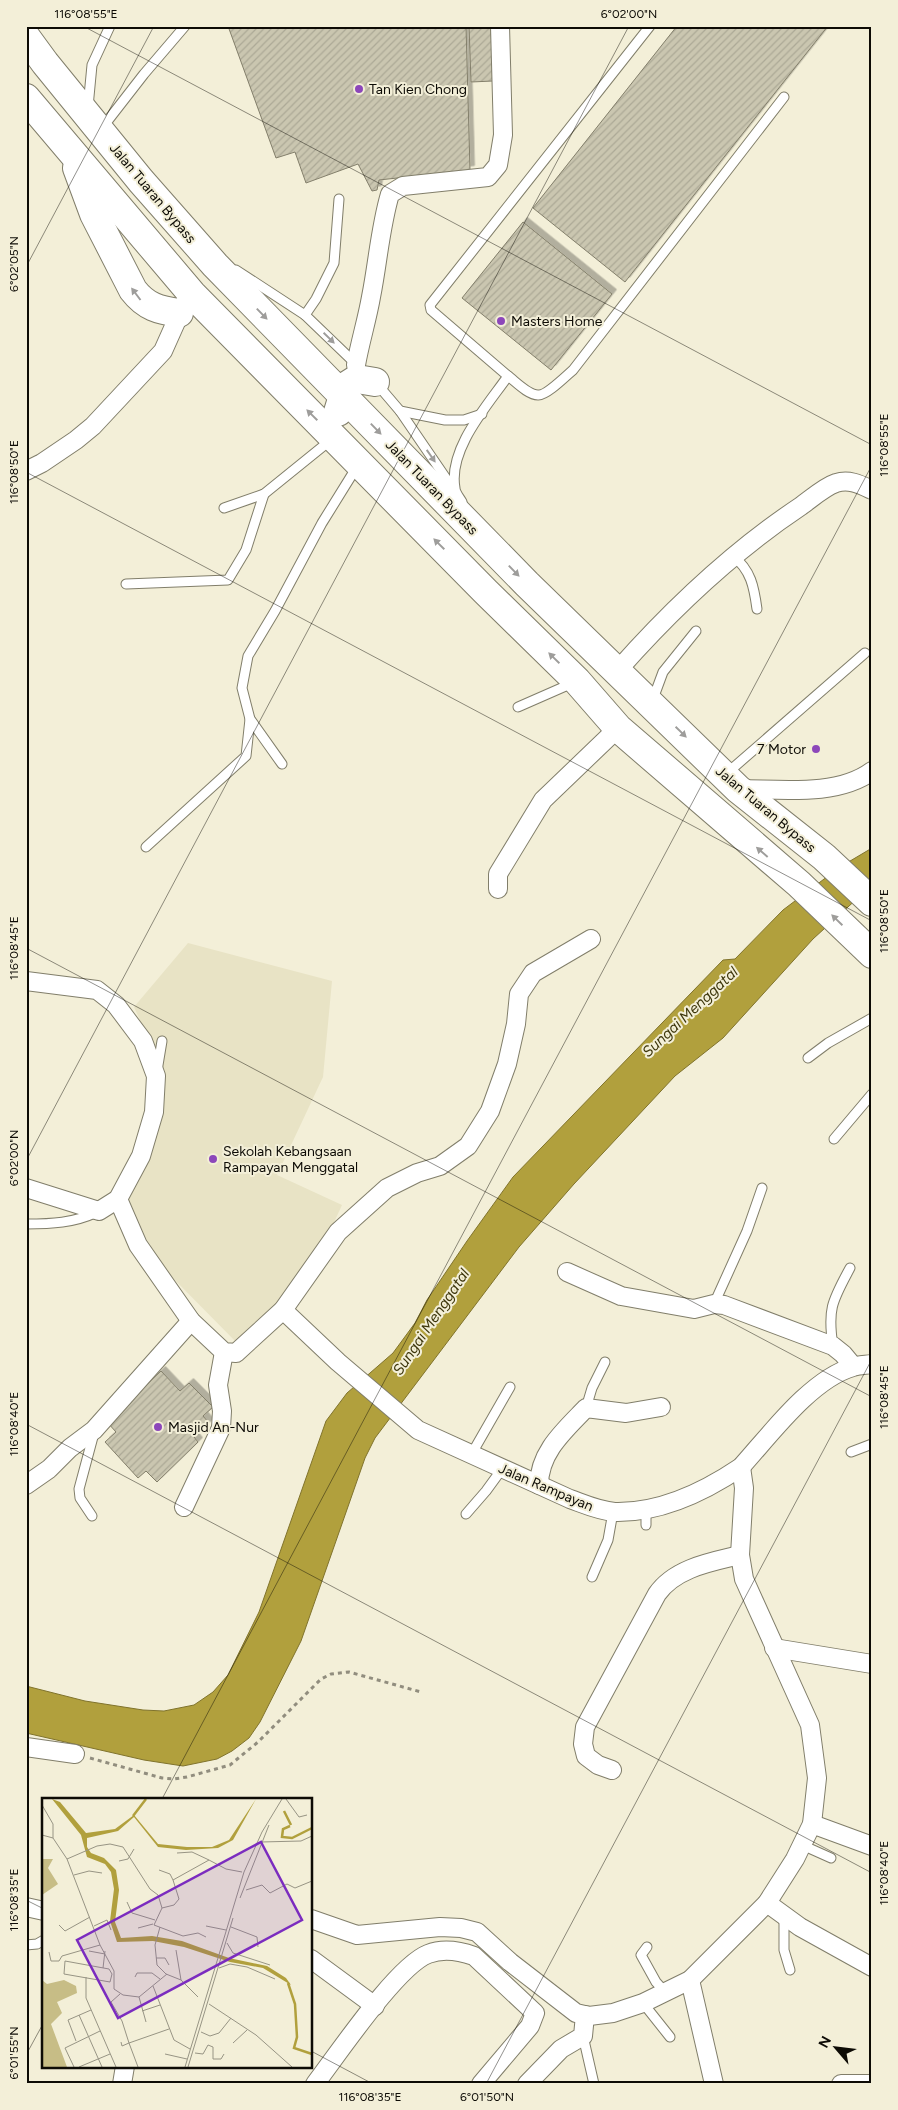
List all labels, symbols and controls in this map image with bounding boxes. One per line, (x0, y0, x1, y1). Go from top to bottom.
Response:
text: 116°08'55"E (54, 7, 118, 21)
text: 6°02'00"N (601, 7, 657, 21)
place label: Tan Kien Chong (369, 81, 467, 98)
marker: Tan Kien Chong (353, 83, 365, 95)
street label: Jalan Tuaran Bypass (106, 140, 199, 247)
text: 6°02'05"N (7, 236, 21, 292)
one-way arrow (131, 288, 142, 301)
one-way arrow (256, 307, 268, 319)
place label: Masters Home (511, 313, 603, 330)
marker: Masters Home (495, 315, 507, 327)
one-way arrow (322, 332, 334, 344)
one-way arrow (306, 410, 318, 422)
text: 116°08'55"E (877, 413, 891, 477)
one-way arrow (370, 423, 382, 435)
street label: Jalan Tuaran Bypass (382, 436, 481, 538)
text: 116°08'50"E (7, 440, 21, 504)
one-way arrow (426, 449, 436, 463)
one-way arrow (433, 538, 445, 550)
one-way arrow (508, 564, 520, 576)
one-way arrow (548, 652, 560, 664)
one-way arrow (675, 726, 687, 738)
place label: 7 Motor (757, 741, 806, 758)
marker: 7 Motor (810, 743, 822, 755)
street label: Jalan Tuaran Bypass (712, 763, 819, 856)
one-way arrow (756, 847, 768, 858)
text: 116°08'50"E (877, 889, 891, 953)
one-way arrow (831, 914, 843, 926)
text: 116°08'45"E (7, 916, 21, 980)
water label: Sungai Menggatal (638, 963, 742, 1061)
text: 6°02'00"N (7, 1130, 21, 1186)
place label: Sekolah Kebangsaan Rampayan Menggatal (223, 1143, 358, 1176)
marker: Sekolah Kebangsaan Rampayan Menggatal (207, 1153, 219, 1165)
water label: Sungai Menggatal (389, 1265, 474, 1379)
text: 116°08'45"E (877, 1365, 891, 1429)
text: 116°08'40"E (7, 1392, 21, 1456)
place label: Masjid An-Nur (168, 1419, 259, 1436)
marker: Masjid An-Nur (152, 1421, 164, 1433)
street label: Jalan Rampayan (496, 1460, 596, 1515)
inset map (42, 1798, 312, 2068)
text: 116°08'40"E (877, 1841, 891, 1905)
text: 116°08'35"E (7, 1869, 21, 1931)
north arrow (810, 2022, 860, 2072)
text: 6°01'55"N (7, 2026, 21, 2080)
text: N (815, 2033, 835, 2051)
text: 116°08'35"E (339, 2090, 401, 2104)
text: 6°01'50"N (460, 2090, 514, 2104)

